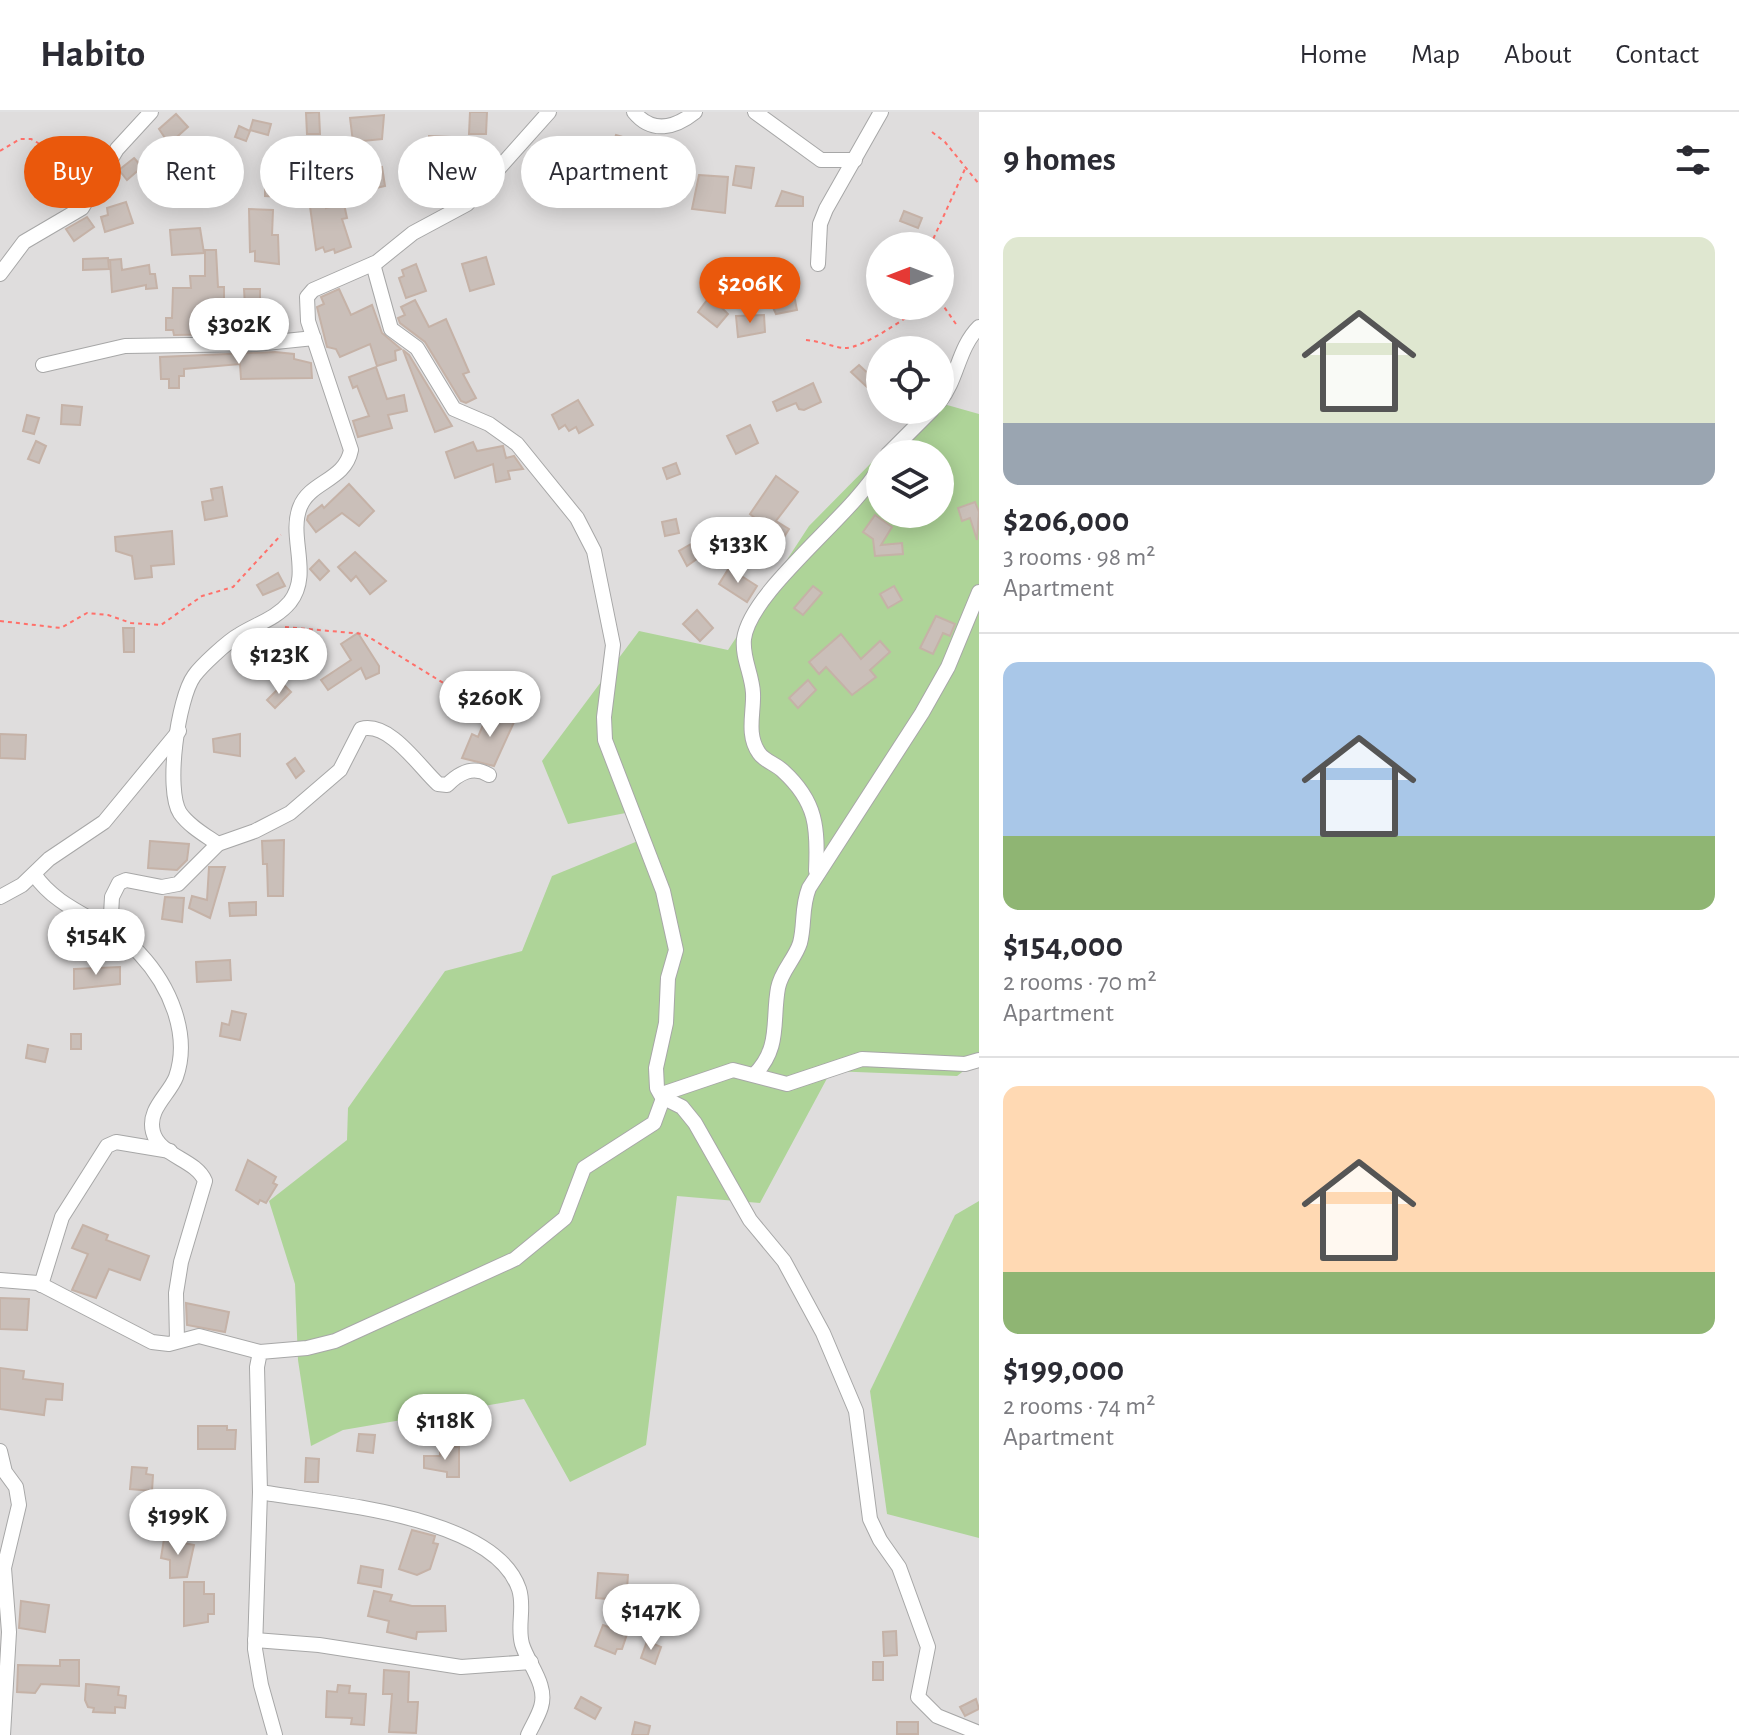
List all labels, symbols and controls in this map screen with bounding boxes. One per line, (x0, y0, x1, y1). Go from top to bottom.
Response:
text: Habito (40, 36, 145, 74)
text: Home (1300, 41, 1367, 69)
text: Map (1411, 41, 1460, 69)
text: About (1504, 41, 1572, 69)
text: Contact (1616, 41, 1699, 69)
chip: Buy (24, 136, 121, 208)
chip: Rent (137, 136, 244, 208)
chip: Filters (260, 136, 382, 208)
chip: New (398, 136, 505, 208)
chip: Apartment (521, 136, 696, 208)
icon: filters (1671, 138, 1715, 182)
text: 9 homes (1003, 143, 1116, 177)
north arrow (866, 232, 954, 320)
map controls (866, 232, 954, 528)
pin: $206K (694, 257, 806, 325)
text: $206K (717, 270, 783, 296)
icon: home (1287, 289, 1431, 433)
pin: $302K (183, 298, 295, 366)
text: $302K (207, 311, 271, 337)
button: locate (866, 336, 954, 424)
button: layers (866, 440, 954, 528)
text: $206,000 (1003, 504, 1129, 538)
pin: $133K (682, 517, 794, 585)
text: $133K (709, 530, 767, 556)
text: 3 rooms · 98 m² (1003, 544, 1155, 570)
text: Apartment (1003, 575, 1114, 601)
pin: $123K (223, 628, 335, 696)
text: $123K (249, 641, 309, 667)
pin: $260K (434, 671, 546, 739)
text: $260K (457, 684, 523, 710)
icon: home (1287, 714, 1431, 858)
pin: $154K (40, 909, 152, 977)
text: $154K (66, 922, 126, 948)
text: $154,000 (1003, 929, 1123, 963)
text: 2 rooms · 70 m² (1003, 969, 1156, 995)
text: Apartment (1003, 1000, 1114, 1026)
icon: home (1287, 1138, 1431, 1282)
text: $199,000 (1003, 1353, 1124, 1387)
text: 2 rooms · 74 m² (1003, 1393, 1155, 1419)
pin: $118K (389, 1394, 501, 1462)
text: $118K (416, 1407, 474, 1433)
text: Apartment (1003, 1424, 1114, 1450)
pin: $199K (122, 1489, 234, 1557)
text: $199K (147, 1502, 209, 1528)
pin: $147K (595, 1584, 707, 1652)
text: $147K (621, 1597, 681, 1623)

